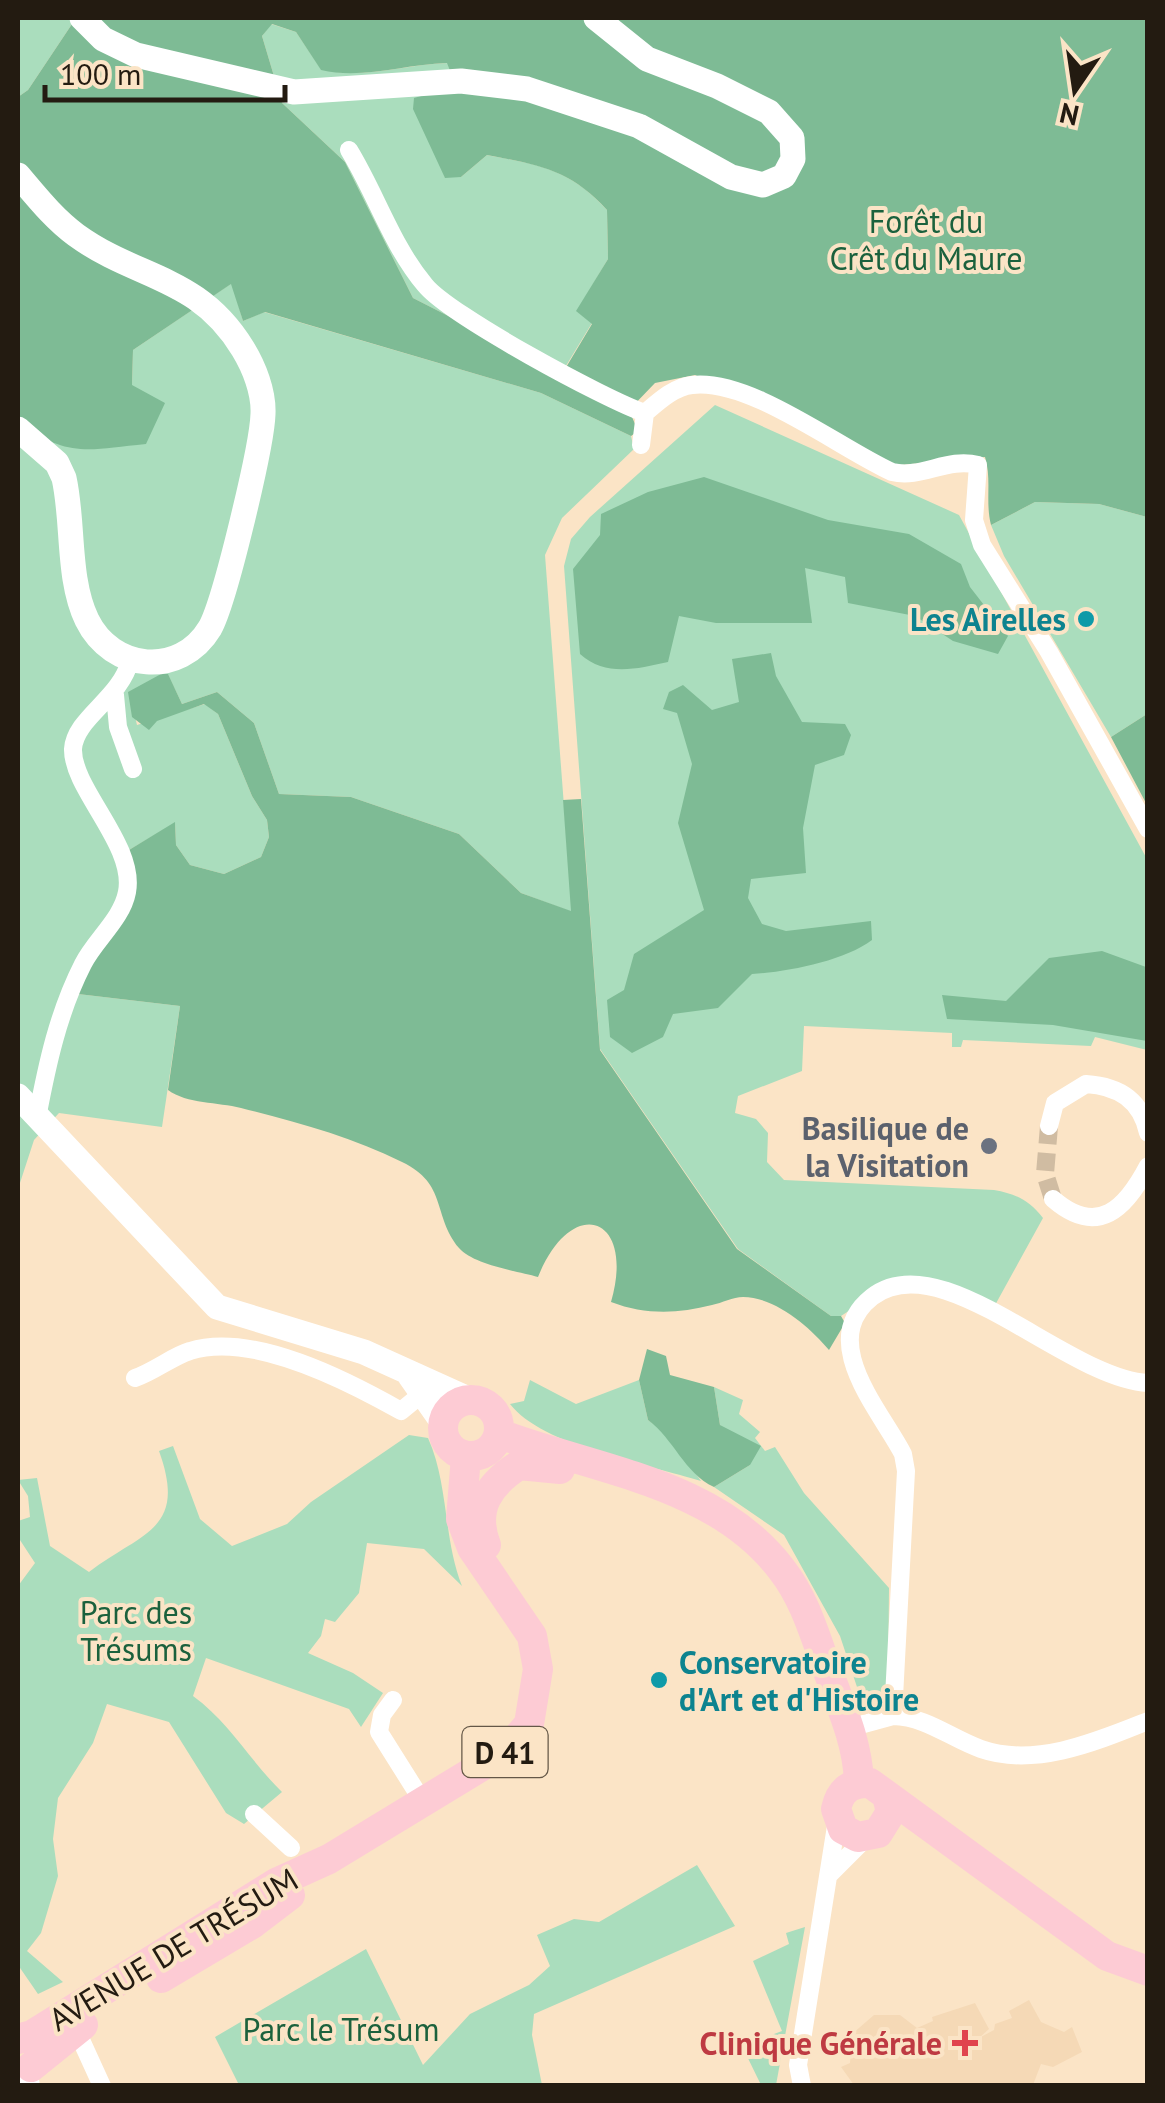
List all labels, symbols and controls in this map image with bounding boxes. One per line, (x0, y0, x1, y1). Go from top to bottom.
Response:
scale bar (45, 40, 285, 102)
north arrow (1025, 40, 1125, 140)
text: 100 m (60, 54, 141, 93)
text: N (1056, 95, 1082, 135)
park label: Forêt du Crêt du Maure (830, 200, 1022, 279)
place label: Les Airelles (910, 598, 1066, 640)
marker: Les Airelles (1075, 608, 1097, 630)
place label: Basilique de la Visitation (802, 1107, 969, 1186)
marker: Basilique de la Visitation (978, 1135, 1000, 1157)
park label: Parc des Trésums (80, 1591, 192, 1670)
place label: Conservatoire d'Art et d'Histoire (679, 1641, 919, 1720)
marker: Conservatoire d'Art et d'Histoire (648, 1669, 670, 1691)
road number: D 41 (462, 1727, 548, 1777)
street label: AVENUE DE TRÉSUM (41, 1858, 305, 2040)
park label: Parc le Trésum (242, 2008, 440, 2050)
place label: Clinique Générale (700, 2022, 942, 2064)
marker: Clinique Générale (952, 2030, 978, 2056)

